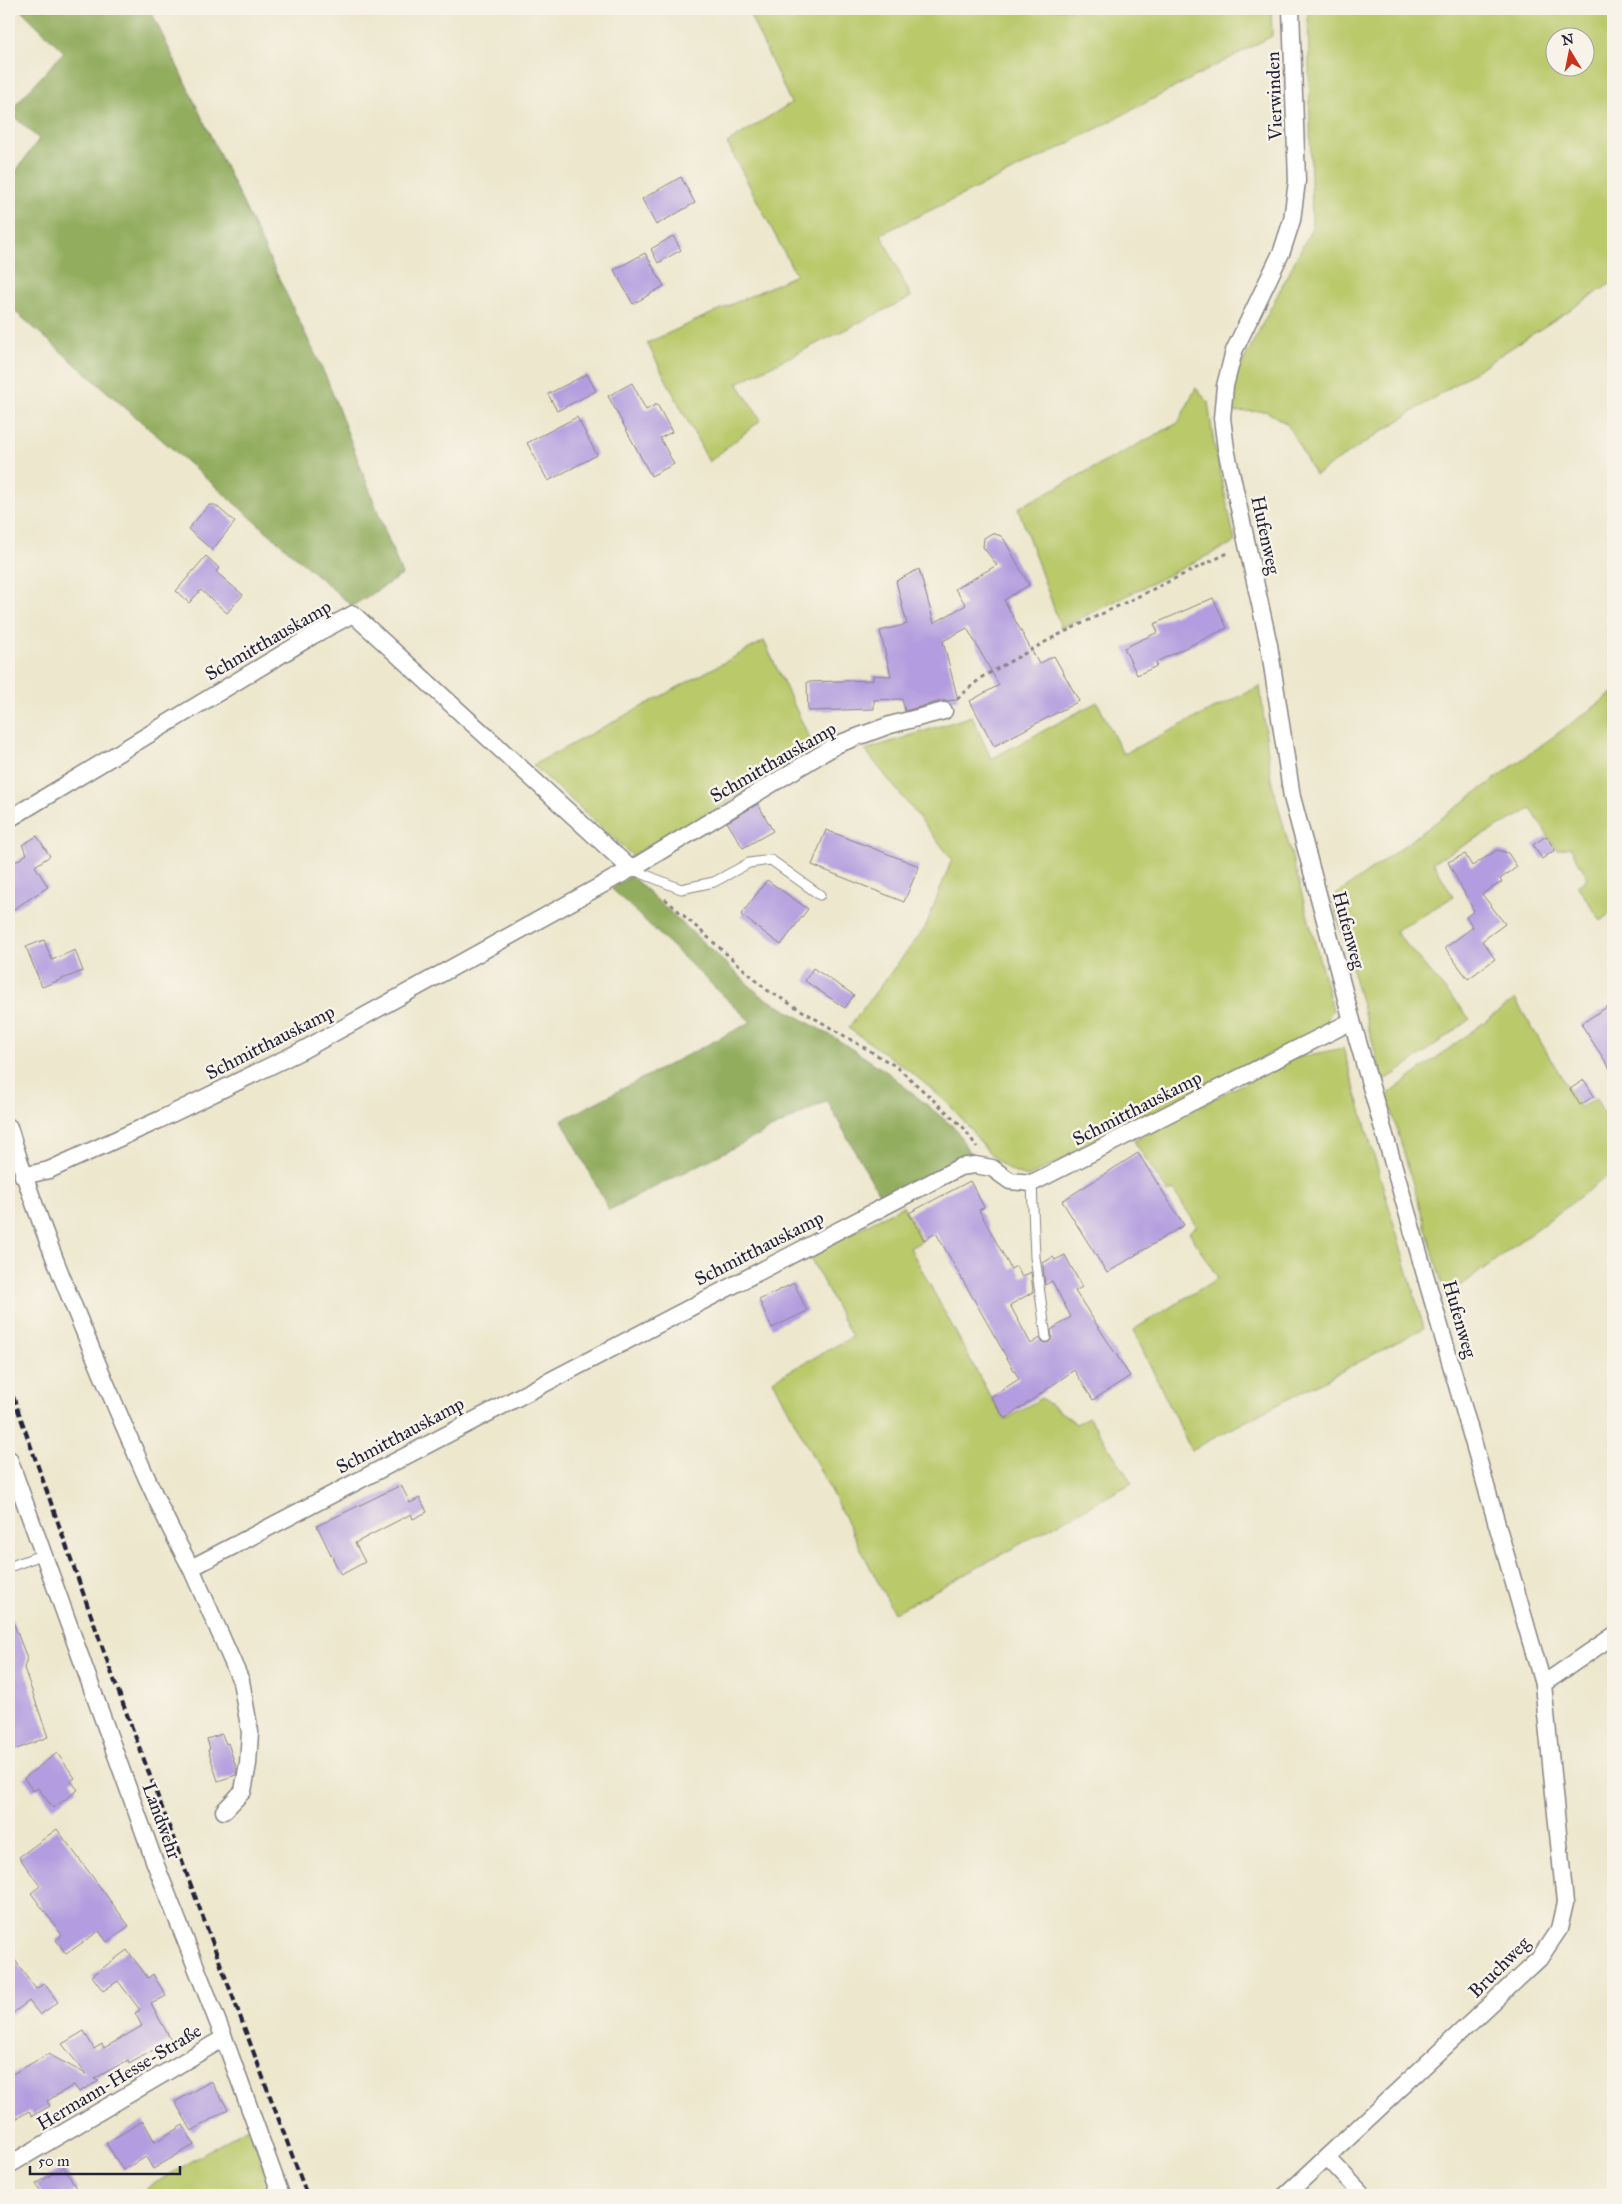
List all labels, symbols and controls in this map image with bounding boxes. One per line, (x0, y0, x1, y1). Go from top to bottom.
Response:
north arrow (1544, 28, 1594, 78)
text: N (1561, 30, 1575, 49)
street label: Vierwinden (1261, 51, 1287, 142)
street label: Hufenweg (1245, 494, 1286, 577)
street label: Schmitthauskamp (201, 595, 335, 685)
street label: Schmitthauskamp (706, 717, 840, 807)
street label: Hufenweg (1327, 889, 1370, 972)
street label: Schmitthauskamp (202, 1000, 338, 1084)
street label: Schmitthauskamp (1069, 1066, 1205, 1150)
street label: Schmitthauskamp (691, 1206, 827, 1290)
street label: Hufenweg (1437, 1278, 1482, 1361)
street label: Schmitthauskamp (332, 1392, 468, 1478)
street label: Landwehr (138, 1780, 187, 1863)
street label: Bruchweg (1464, 1931, 1535, 2003)
street label: Hermann-Hesse-Straße (33, 2019, 206, 2135)
scale bar (30, 2144, 180, 2176)
text: 50 m (38, 2152, 70, 2170)

